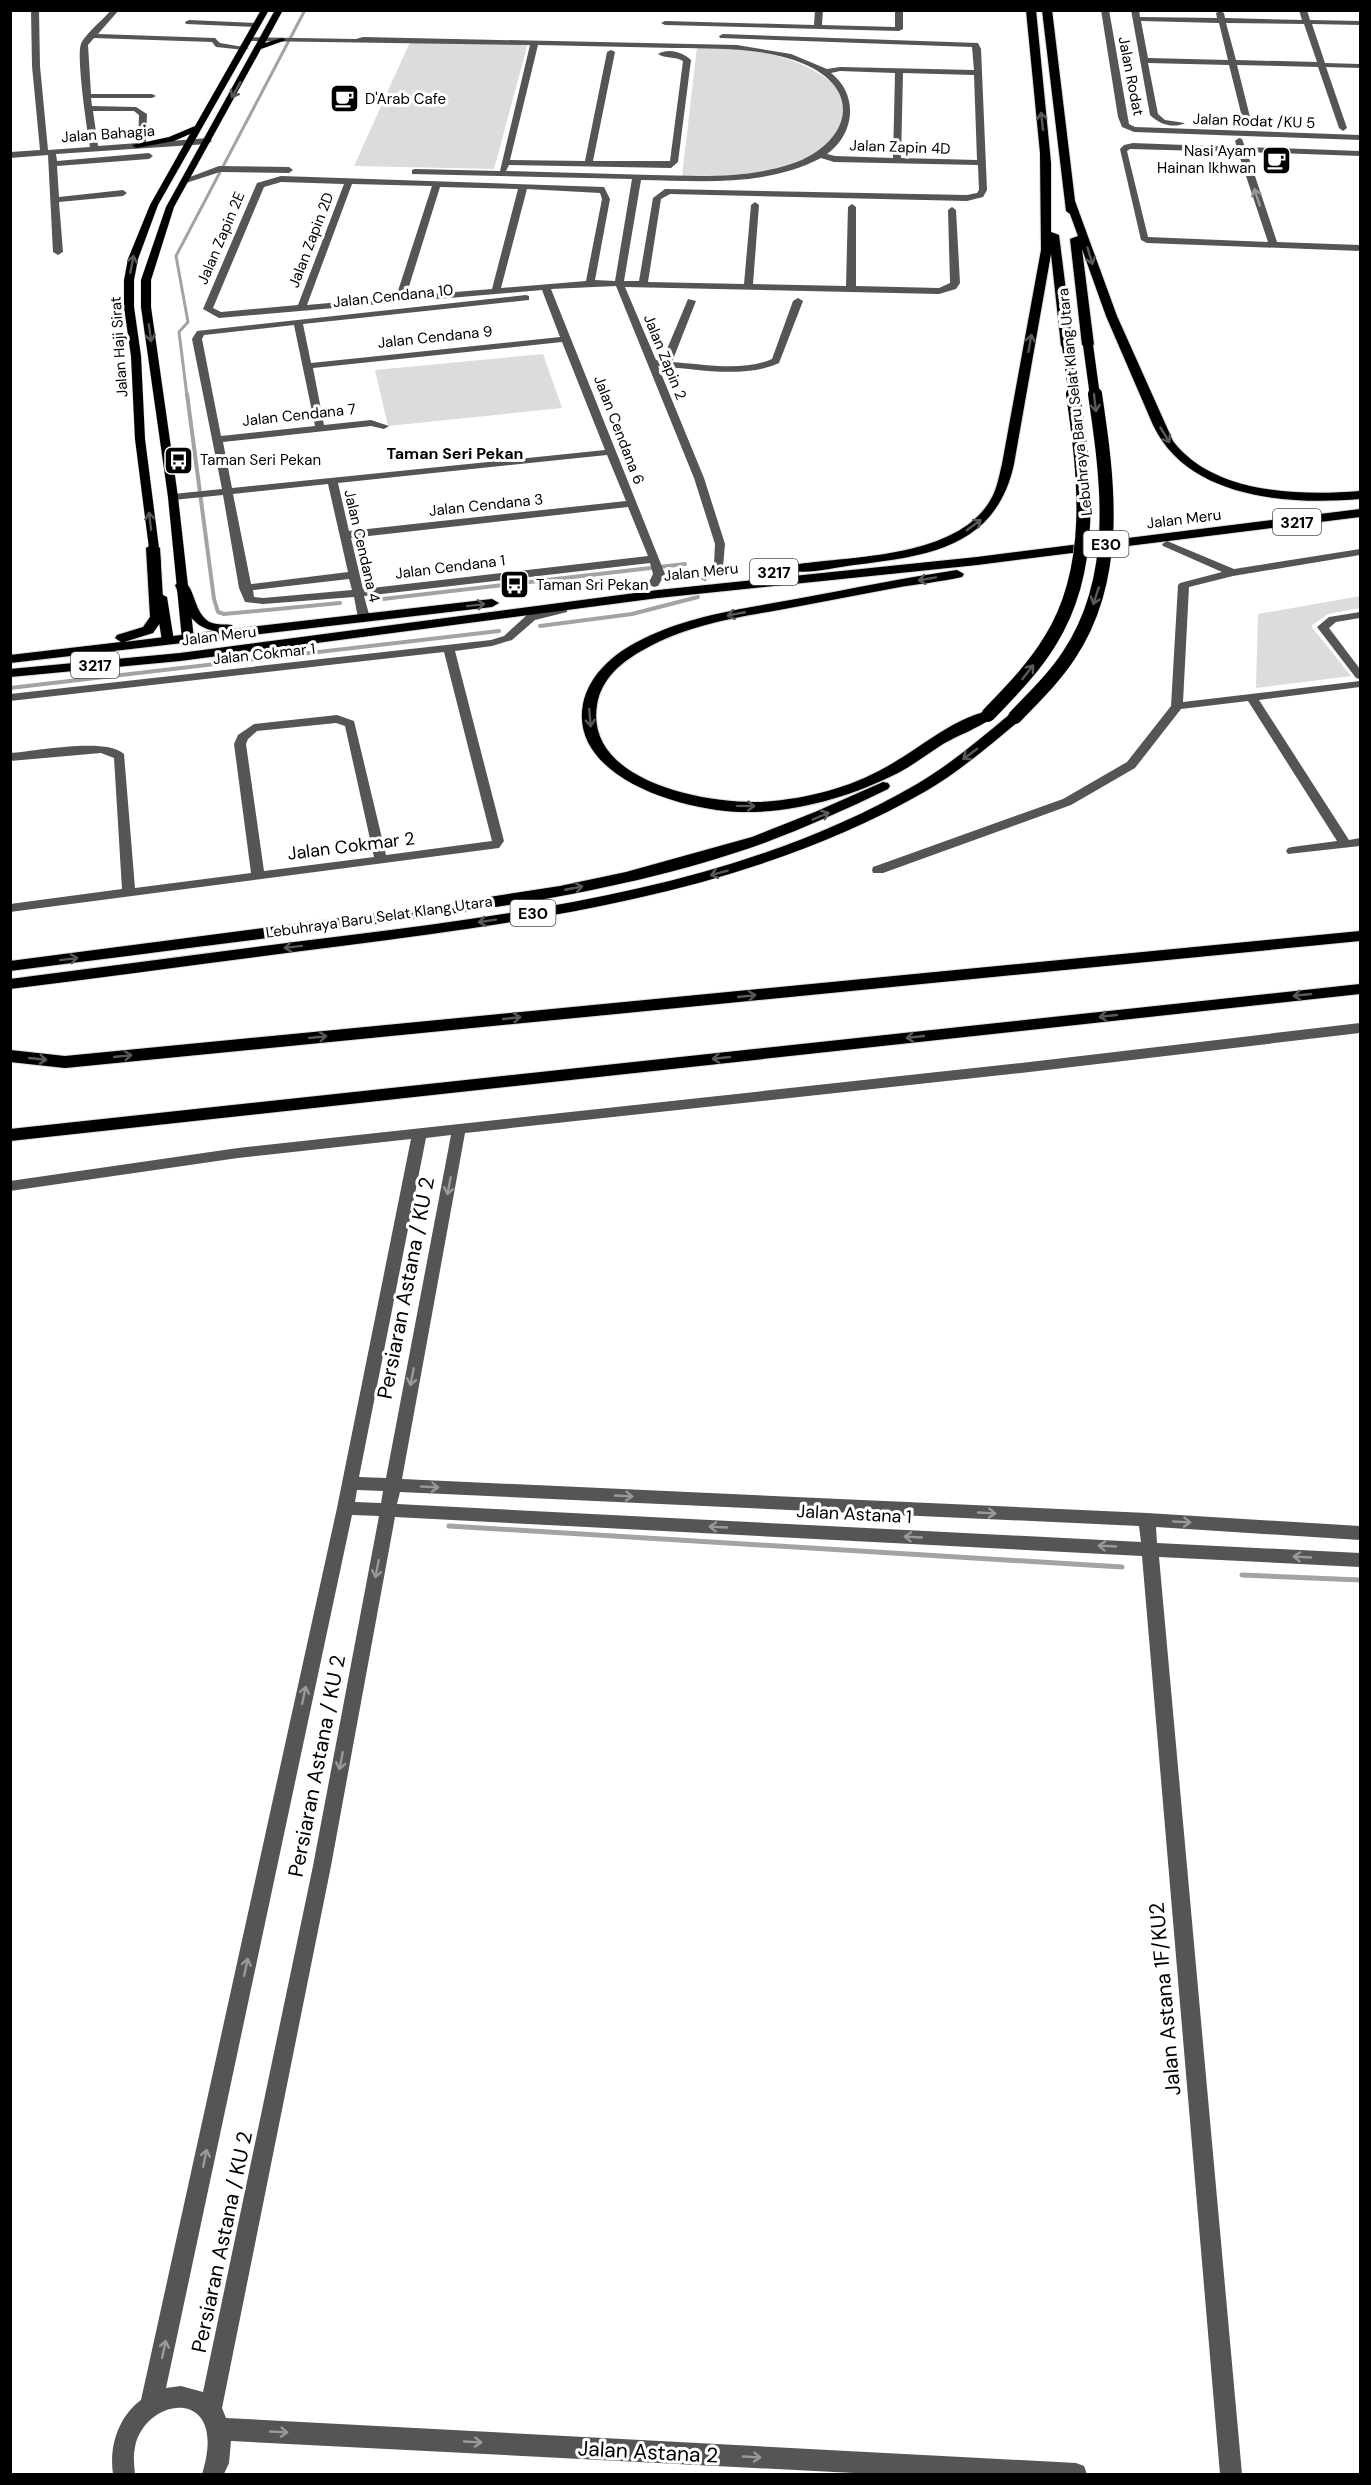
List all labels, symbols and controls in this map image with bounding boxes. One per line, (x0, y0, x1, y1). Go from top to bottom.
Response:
street label: Jalan Rodat (1114, 35, 1149, 117)
one-way arrow (230, 81, 241, 99)
cafe icon: D'Arab Cafe (328, 83, 360, 115)
place label: D'Arab Cafe (365, 89, 446, 109)
street label: Jalan Rodat /KU 5 (1192, 109, 1316, 133)
one-way arrow (1036, 112, 1047, 132)
street label: Jalan Bahagia (60, 121, 156, 147)
street label: Jalan Zapin 4D (849, 135, 951, 159)
place label: Nasi Ayam Hainan Ikhwan (1157, 141, 1256, 178)
cafe icon: Nasi Ayam Hainan Ikhwan (1261, 144, 1293, 176)
one-way arrow (1251, 188, 1262, 207)
street label: Jalan Zapin 2E (192, 189, 250, 287)
street label: Jalan Zapin 2D (284, 189, 338, 291)
one-way arrow (1085, 246, 1096, 265)
one-way arrow (127, 255, 138, 275)
street label: Jalan Cendana 10 (332, 280, 454, 312)
street label: Lebuhraya Baru Selat Klang Utara (1053, 287, 1097, 517)
street label: Jalan Haji Sirat (105, 296, 133, 398)
street label: Jalan Zapin 2 (639, 311, 691, 403)
street label: Jalan Cendana 9 (377, 321, 493, 353)
one-way arrow (144, 323, 155, 342)
one-way arrow (1025, 334, 1036, 353)
street label: Jalan Cendana 6 (589, 373, 649, 487)
one-way arrow (1090, 392, 1101, 412)
street label: Jalan Cendana 7 (241, 399, 357, 431)
one-way arrow (1160, 426, 1172, 443)
district label: Taman Seri Pekan (387, 443, 523, 464)
bus stop icon: Taman Seri Pekan (163, 444, 195, 476)
place label: Taman Seri Pekan (200, 450, 321, 470)
street label: Jalan Cendana 4 (339, 488, 385, 604)
street label: Jalan Cendana 3 (428, 489, 544, 521)
street label: Jalan Meru (1146, 505, 1222, 533)
road number: 3217 (1273, 509, 1321, 535)
one-way arrow (144, 511, 155, 531)
one-way arrow (966, 519, 982, 531)
road number: E30 (1084, 531, 1128, 557)
street label: Jalan Cendana 1 (394, 550, 506, 584)
street label: Jalan Meru (663, 558, 739, 586)
road number: 3217 (750, 559, 798, 585)
bus stop icon: Taman Sri Pekan (499, 569, 531, 601)
one-way arrow (918, 573, 938, 584)
place label: Taman Sri Pekan (536, 575, 649, 595)
one-way arrow (1090, 586, 1101, 605)
one-way arrow (465, 599, 485, 610)
one-way arrow (726, 609, 746, 620)
street label: Jalan Meru (181, 622, 257, 650)
street label: Jalan Cokmar 1 (212, 639, 316, 669)
road number: 3217 (71, 652, 119, 678)
one-way arrow (1021, 664, 1034, 680)
one-way arrow (585, 708, 596, 728)
one-way arrow (962, 748, 978, 761)
one-way arrow (736, 800, 756, 812)
one-way arrow (811, 810, 829, 821)
street label: Jalan Cokmar 2 (286, 826, 416, 866)
one-way arrow (709, 867, 728, 879)
one-way arrow (563, 882, 583, 893)
street label: Lebuhraya Baru Selat Klang Utara (264, 891, 494, 943)
road number: E30 (510, 900, 556, 926)
one-way arrow (477, 915, 497, 926)
one-way arrow (284, 942, 304, 953)
one-way arrow (58, 953, 78, 964)
one-way arrow (737, 990, 757, 1001)
one-way arrow (1293, 990, 1313, 1001)
one-way arrow (1099, 1011, 1119, 1022)
one-way arrow (501, 1012, 521, 1023)
one-way arrow (307, 1031, 327, 1042)
one-way arrow (905, 1032, 925, 1043)
one-way arrow (113, 1050, 133, 1061)
one-way arrow (711, 1052, 731, 1063)
one-way arrow (27, 1054, 47, 1065)
street label: Persiaran Astana / KU 2 (371, 1175, 441, 1401)
one-way arrow (443, 1175, 454, 1195)
one-way arrow (406, 1367, 417, 1387)
one-way arrow (419, 1481, 439, 1493)
one-way arrow (614, 1490, 634, 1501)
street label: Jalan Astana 1 (796, 1499, 912, 1529)
one-way arrow (976, 1507, 996, 1518)
one-way arrow (1171, 1517, 1191, 1528)
one-way arrow (708, 1521, 728, 1532)
one-way arrow (903, 1531, 923, 1542)
one-way arrow (1098, 1541, 1118, 1552)
one-way arrow (1293, 1551, 1313, 1562)
one-way arrow (371, 1559, 382, 1578)
street label: Persiaran Astana / KU 2 (282, 1653, 352, 1879)
one-way arrow (299, 1685, 311, 1704)
one-way arrow (335, 1750, 346, 1770)
street label: Jalan Astana 1F/KU2 (1143, 1901, 1187, 2097)
one-way arrow (240, 1958, 252, 1977)
street label: Persiaran Astana / KU 2 (185, 2129, 259, 2355)
one-way arrow (199, 2149, 211, 2168)
one-way arrow (158, 2339, 170, 2358)
one-way arrow (268, 2426, 288, 2437)
street label: Jalan Astana 2 (577, 2434, 719, 2470)
one-way arrow (463, 2437, 483, 2448)
one-way arrow (742, 2452, 762, 2463)

